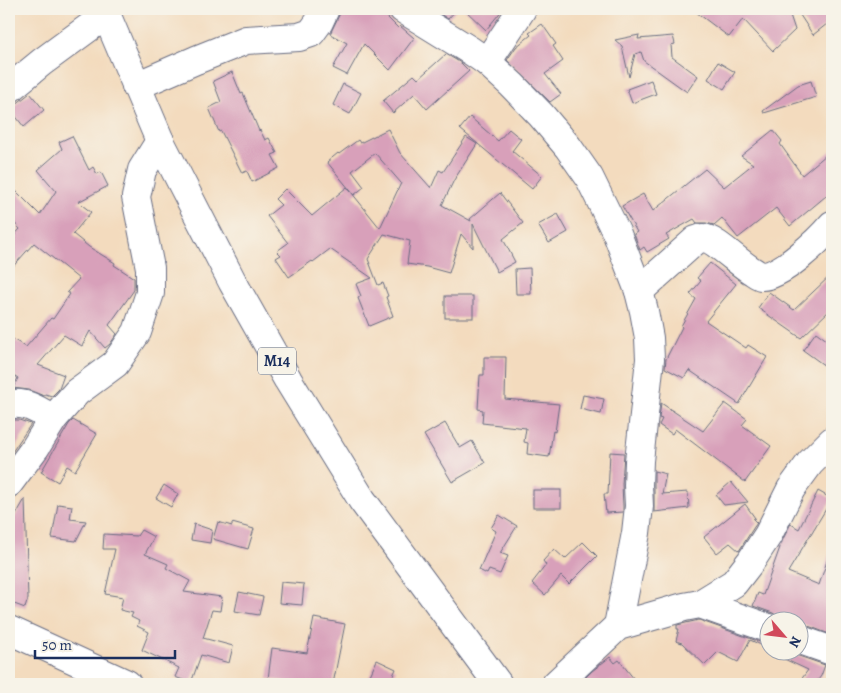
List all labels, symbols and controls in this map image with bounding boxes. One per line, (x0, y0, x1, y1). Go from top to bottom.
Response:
road number: M14 (258, 348, 296, 374)
north arrow (758, 610, 808, 660)
scale bar (35, 628, 175, 660)
text: N (784, 633, 806, 651)
text: 50 m (42, 635, 72, 655)

